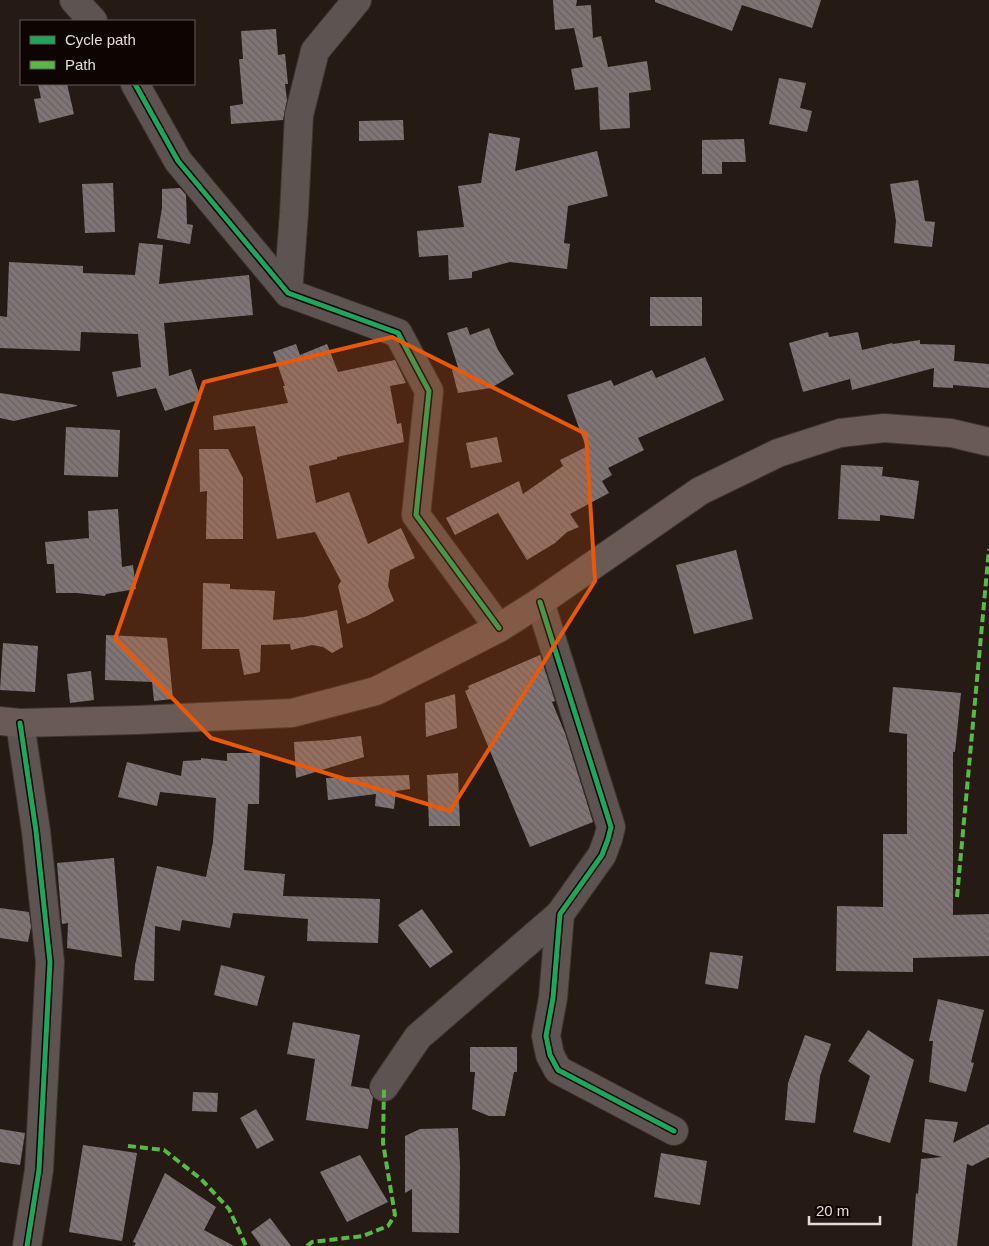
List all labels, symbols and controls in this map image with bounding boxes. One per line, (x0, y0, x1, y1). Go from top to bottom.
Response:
legend (20, 20, 195, 85)
text: Cycle path (65, 31, 136, 48)
text: Path (65, 56, 96, 73)
scale bar (809, 1194, 880, 1226)
text: 20 m (816, 1202, 849, 1219)

